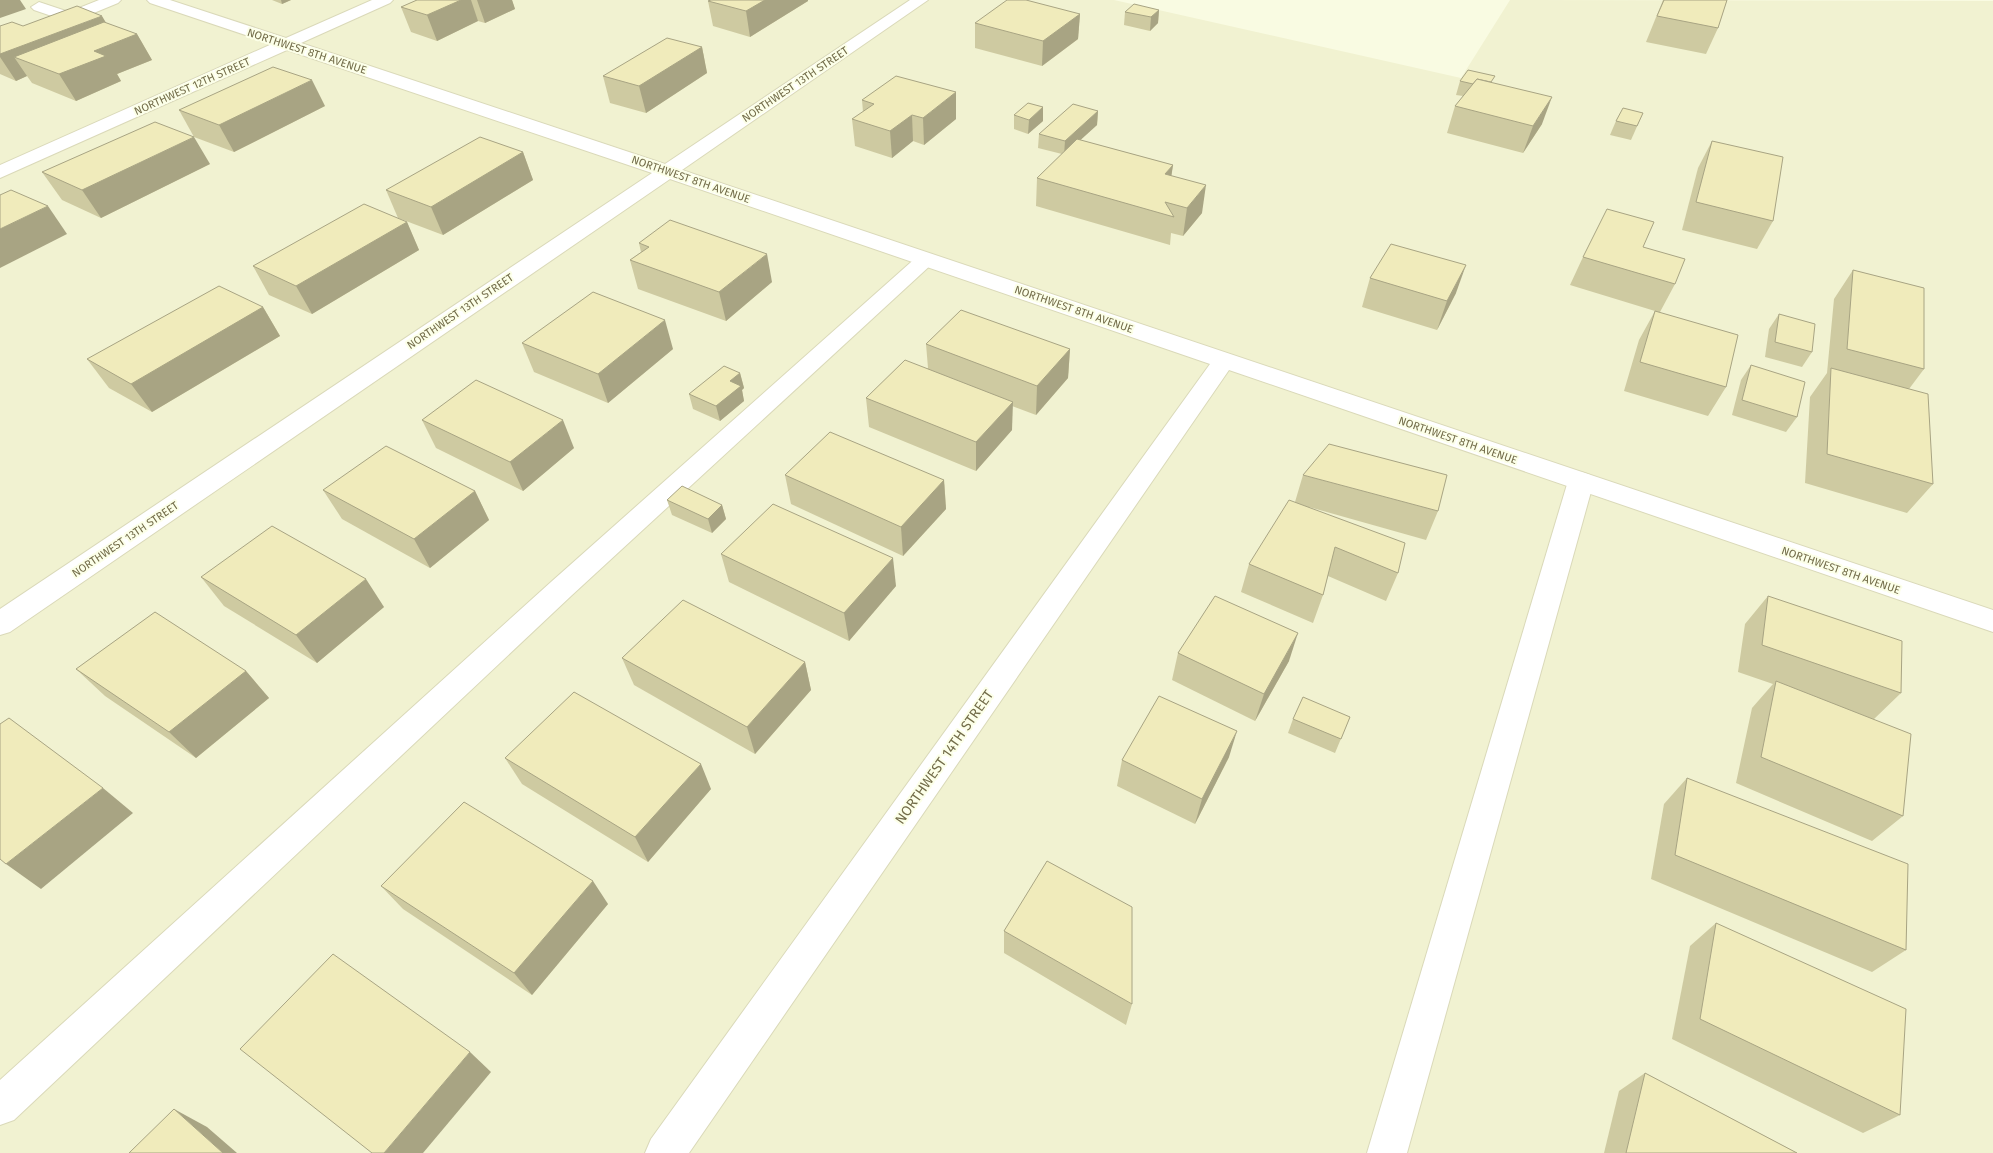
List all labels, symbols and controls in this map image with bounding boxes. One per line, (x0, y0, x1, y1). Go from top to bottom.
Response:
street label: NORTHWEST 8TH AVENUE (246, 26, 368, 77)
street label: NORTHWEST 13TH STREET (740, 44, 851, 125)
street label: NORTHWEST 12TH STREET (132, 55, 252, 118)
street label: NORTHWEST 8TH AVENUE (630, 153, 752, 206)
street label: NORTHWEST 13TH STREET (405, 271, 516, 352)
street label: NORTHWEST 8TH AVENUE (1013, 283, 1135, 336)
street label: NORTHWEST 8TH AVENUE (1397, 414, 1519, 467)
street label: NORTHWEST 13TH STREET (70, 499, 181, 580)
street label: NORTHWEST 8TH AVENUE (1780, 544, 1902, 597)
street label: NORTHWEST 14TH STREET (892, 686, 998, 828)

